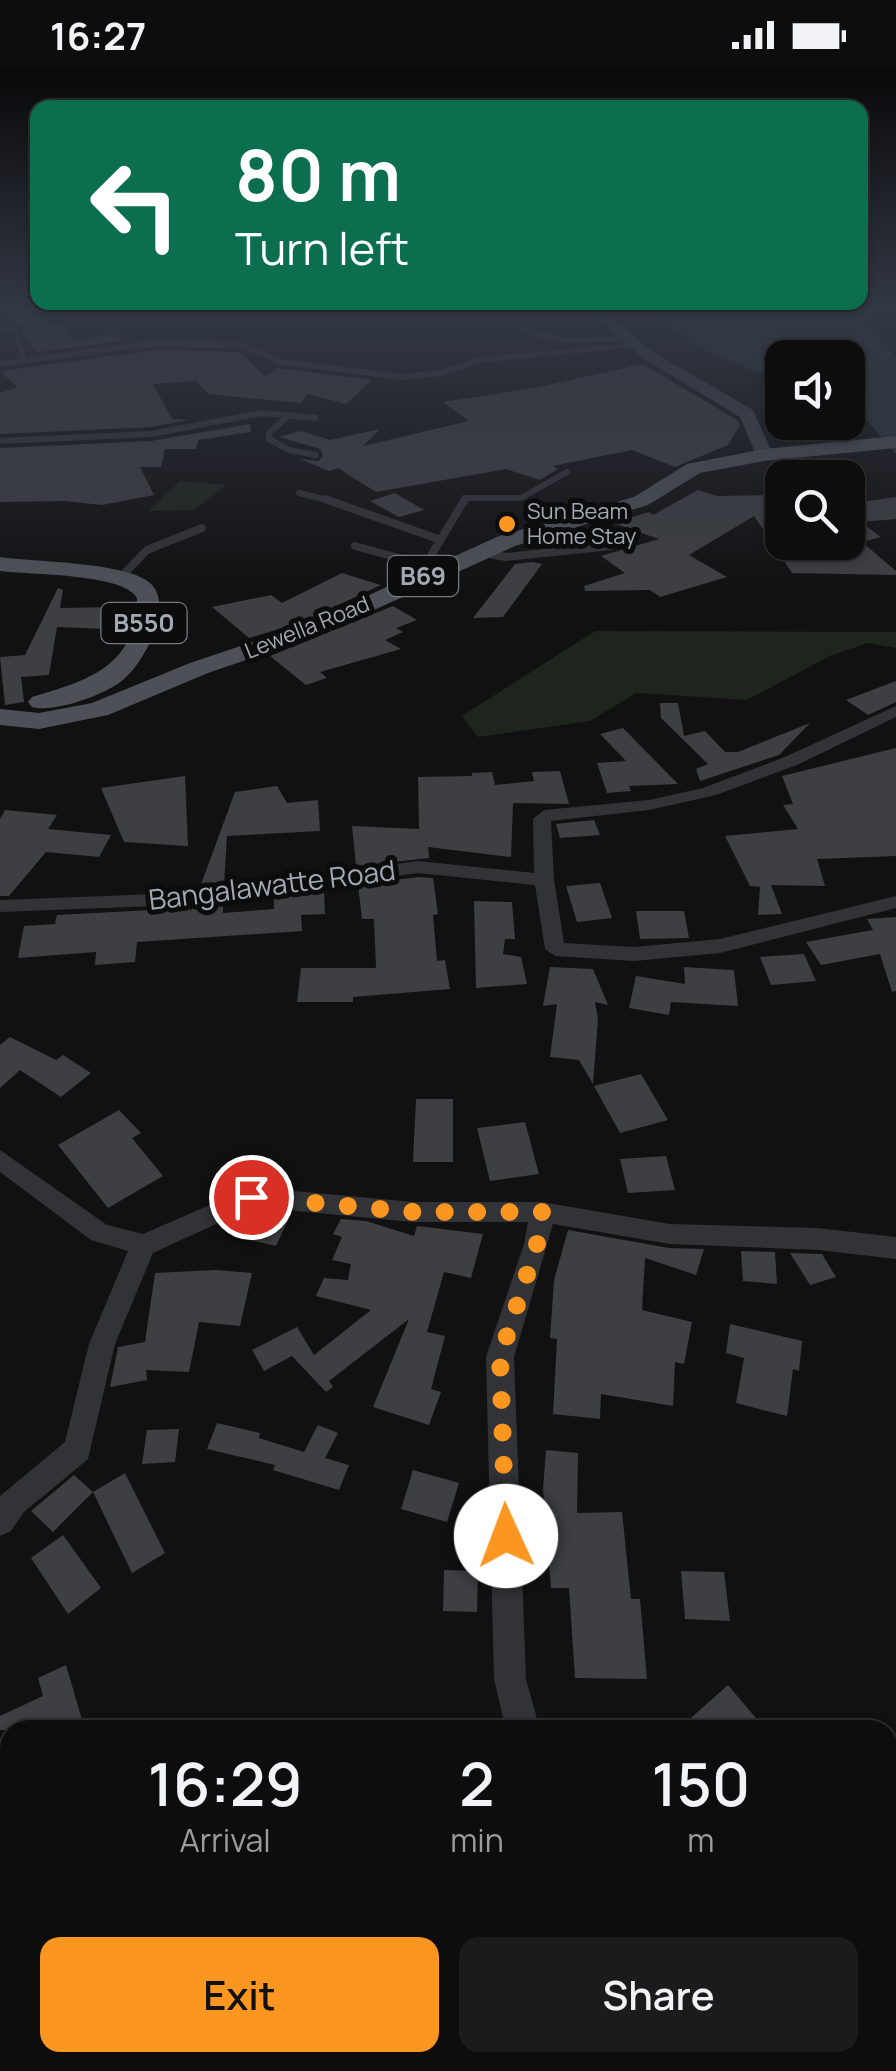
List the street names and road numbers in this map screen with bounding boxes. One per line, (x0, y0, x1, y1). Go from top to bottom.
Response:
road number: B69 (388, 556, 458, 596)
street label: Lewella Road (240, 588, 374, 666)
road number: B550 (102, 603, 186, 643)
street label: Bangalawatte Road (146, 850, 397, 918)

